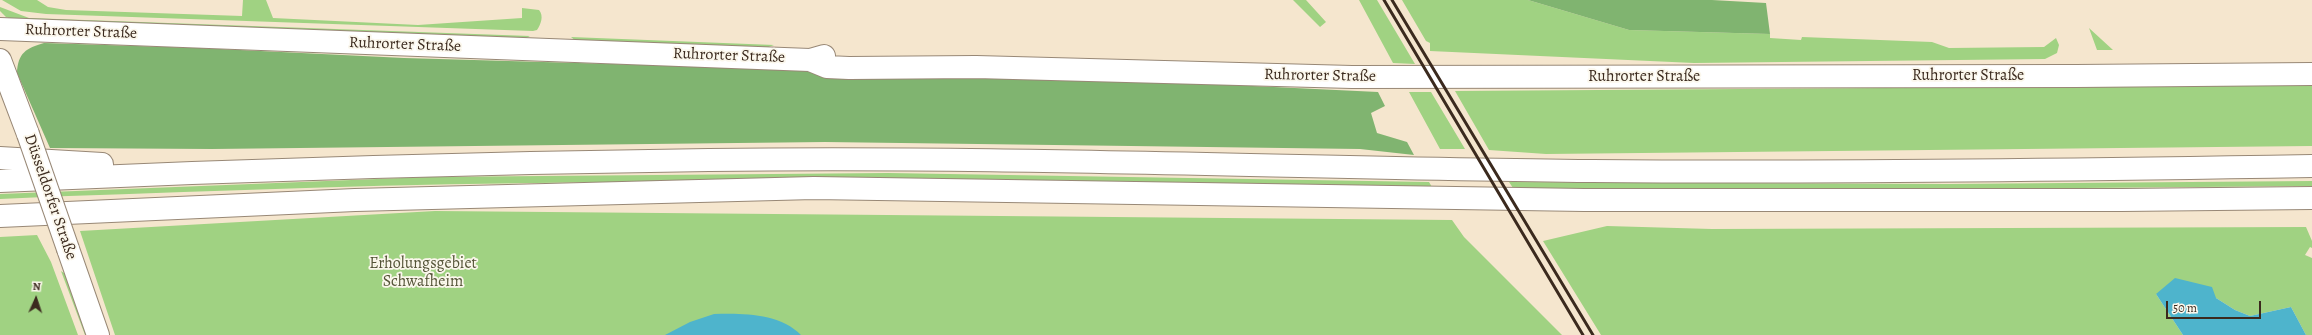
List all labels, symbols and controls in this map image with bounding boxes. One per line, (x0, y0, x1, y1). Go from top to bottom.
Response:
street label: Ruhrorter Straße (25, 20, 137, 44)
street label: Ruhrorter Straße (349, 33, 461, 57)
street label: Ruhrorter Straße (673, 44, 785, 68)
street label: Ruhrorter Straße (1264, 65, 1376, 87)
street label: Ruhrorter Straße (1912, 66, 2024, 86)
street label: Ruhrorter Straße (1588, 67, 1700, 87)
street label: Düsseldorfer Straße (19, 132, 81, 262)
park label: Erholungsgebiet Schwafheim (369, 254, 477, 292)
north arrow (16, 279, 56, 319)
text: N (32, 279, 41, 294)
scale bar (2168, 293, 2263, 319)
text: 50 m (2173, 300, 2197, 316)

